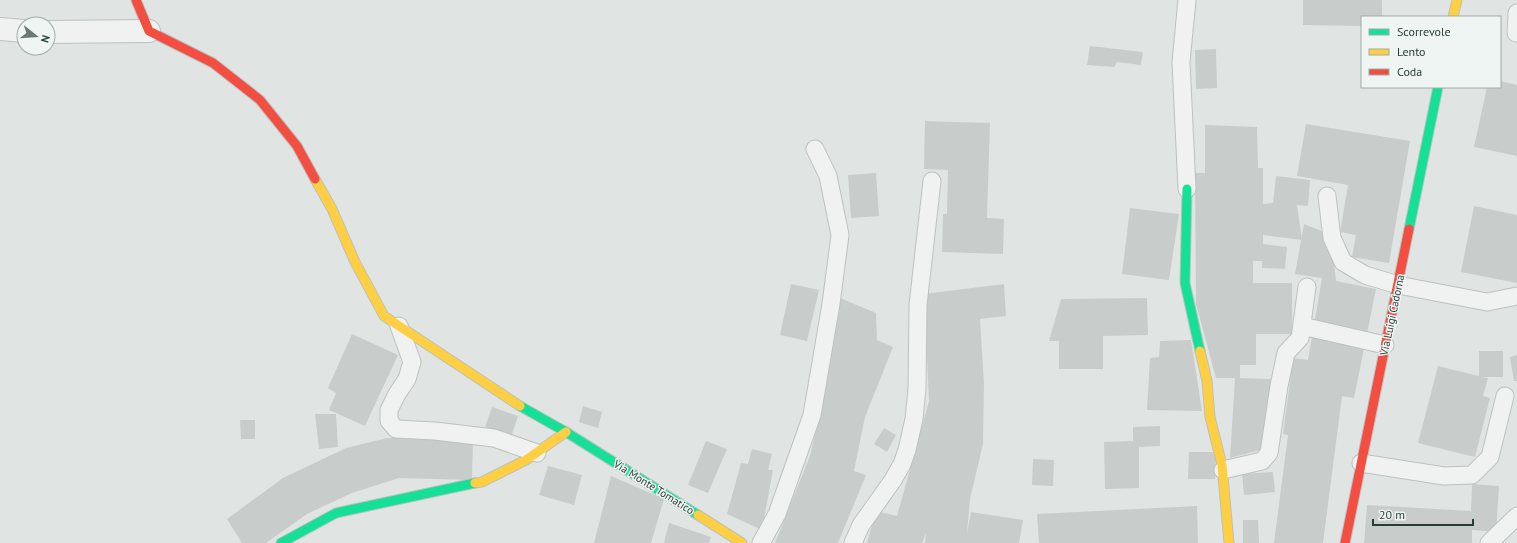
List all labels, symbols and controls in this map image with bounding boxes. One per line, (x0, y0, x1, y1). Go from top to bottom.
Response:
north arrow (16, 16, 56, 56)
legend (1361, 16, 1501, 88)
text: Scorrevole (1397, 24, 1451, 39)
text: N (38, 33, 53, 44)
text: Lento (1397, 44, 1426, 59)
text: Coda (1397, 64, 1422, 79)
street label: Via Luigi Cadorna (1376, 273, 1407, 358)
street label: Via Monte Tomatico (610, 456, 697, 517)
scale bar (1373, 501, 1473, 527)
text: 20 m (1379, 507, 1405, 522)

